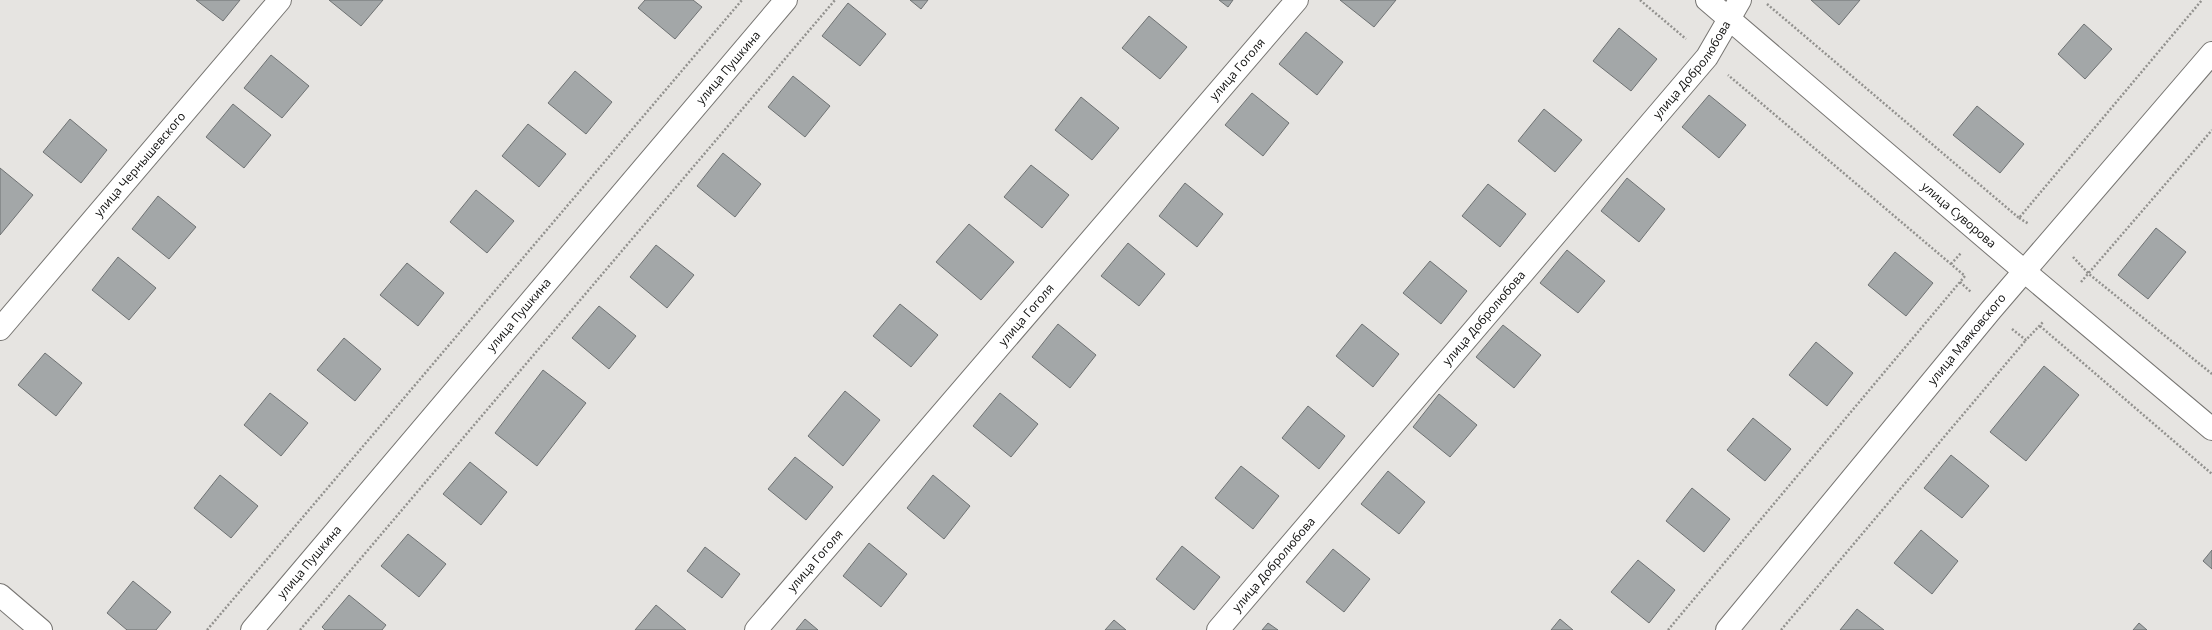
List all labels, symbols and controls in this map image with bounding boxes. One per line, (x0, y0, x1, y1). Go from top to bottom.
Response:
street label: улица Добролюбова (1649, 17, 1734, 122)
street label: улица Пушкина (692, 27, 764, 108)
street label: улица Гоголя (1205, 34, 1269, 104)
street label: улица Чернышевского (90, 108, 189, 220)
street label: улица Суворова (1918, 178, 2000, 252)
street label: улица Добролюбова (1438, 267, 1529, 369)
street label: улица Пушкина (483, 274, 555, 355)
street label: улица Гоголя (994, 280, 1058, 350)
street label: улица Маяковского (1924, 290, 2010, 388)
street label: улица Добролюбова (1228, 513, 1319, 615)
street label: улица Пушкина (273, 521, 345, 602)
street label: улица Гоголя (783, 526, 847, 595)

